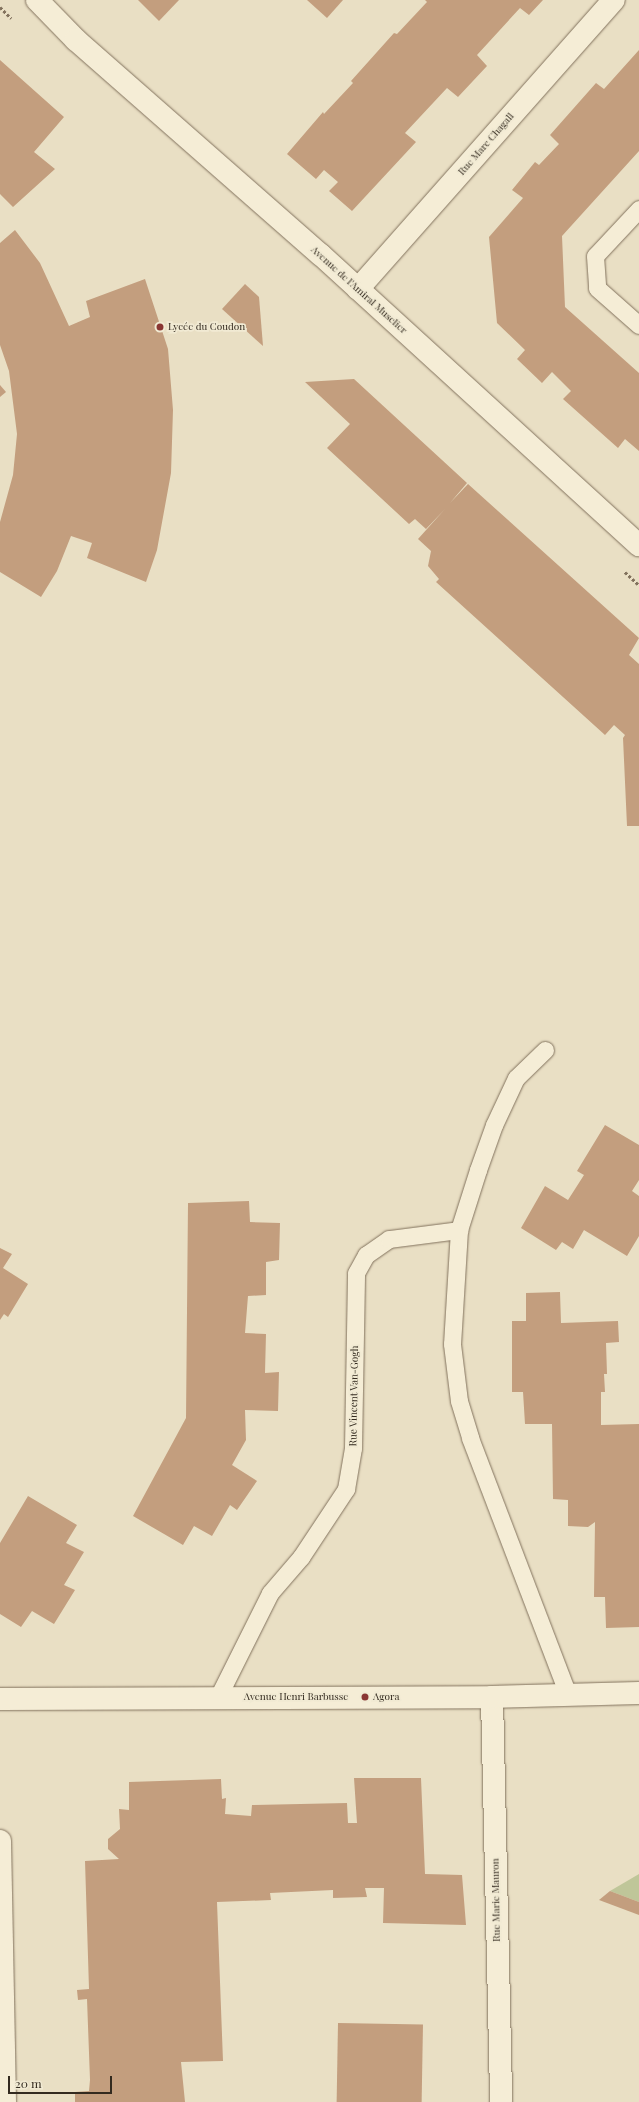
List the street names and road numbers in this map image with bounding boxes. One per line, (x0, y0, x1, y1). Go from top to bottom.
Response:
street label: Rue Marc Chagall (456, 110, 516, 178)
street label: Avenue de l'Amiral Muselier (308, 244, 410, 336)
street label: Rue Vincent Van-Gogh (347, 1345, 361, 1447)
street label: Avenue Henri Barbusse (244, 1691, 348, 1703)
street label: Rue Marie Mauron (489, 1858, 503, 1942)

